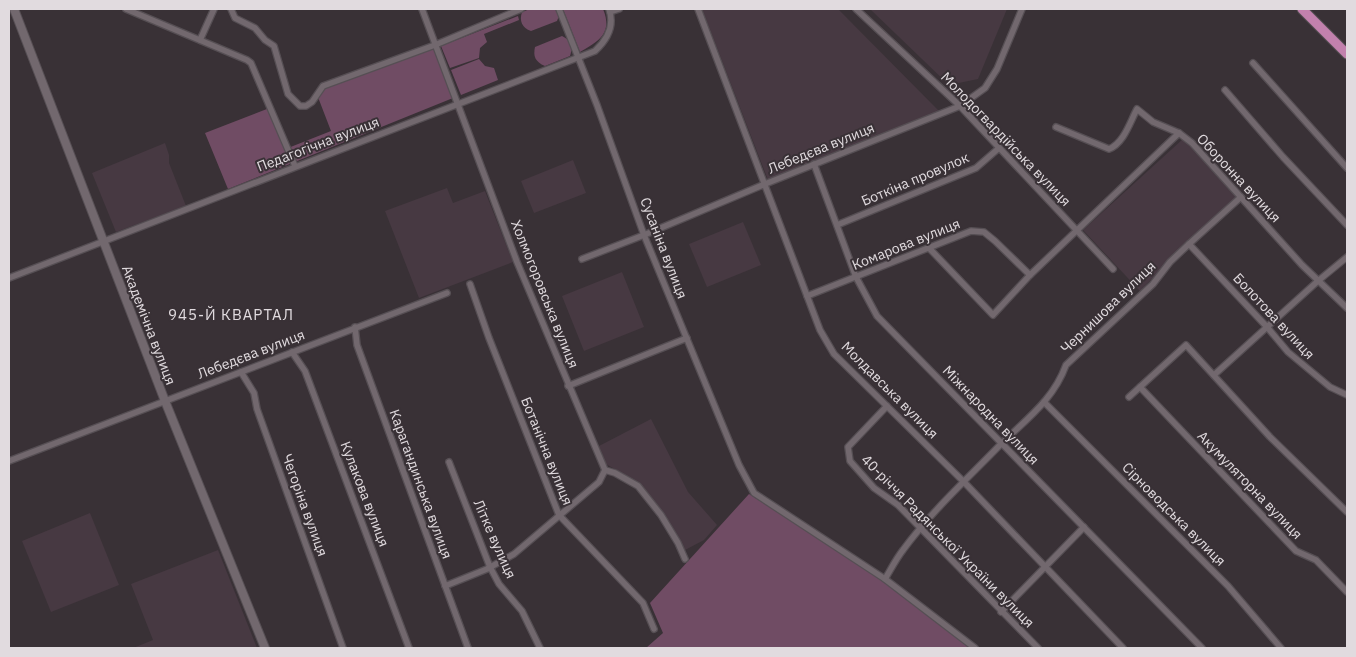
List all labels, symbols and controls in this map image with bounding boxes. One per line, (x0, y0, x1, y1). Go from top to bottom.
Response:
street label: Молодогвардійська вулиця (937, 68, 1075, 210)
street label: Педагогічна вулиця (254, 112, 382, 176)
street label: Лебедєва вулиця (765, 118, 877, 178)
street label: Оборонна вулиця (1193, 130, 1285, 226)
street label: Боткіна провулок (858, 148, 972, 210)
street label: Сусаніна вулиця (636, 195, 692, 301)
street label: Комарова вулиця (849, 214, 963, 274)
street label: Холмогоровська вулиця (507, 217, 583, 371)
street label: Чернишова вулиця (1057, 257, 1159, 357)
street label: Академічна вулиця (118, 263, 180, 387)
street label: Болотова вулиця (1229, 269, 1319, 363)
district label: 945-Й КВАРТАЛ (168, 305, 294, 324)
street label: Лебедєва вулиця (195, 325, 307, 383)
street label: Молдавська вулиця (838, 338, 942, 442)
street label: Міжнародна вулиця (939, 362, 1043, 468)
street label: Ботанічна вулиця (517, 394, 577, 508)
street label: Карагандинська вулиця (386, 407, 456, 561)
street label: Акумуляторна вулиця (1194, 427, 1306, 543)
street label: Кулакова вулиця (337, 439, 393, 549)
street label: Чегоріна вулиця (278, 451, 332, 559)
street label: 40-річчя Радянської України вулиця (858, 451, 1038, 631)
street label: Сірноводська вулиця (1118, 458, 1230, 570)
street label: Літке вулиця (470, 497, 520, 581)

